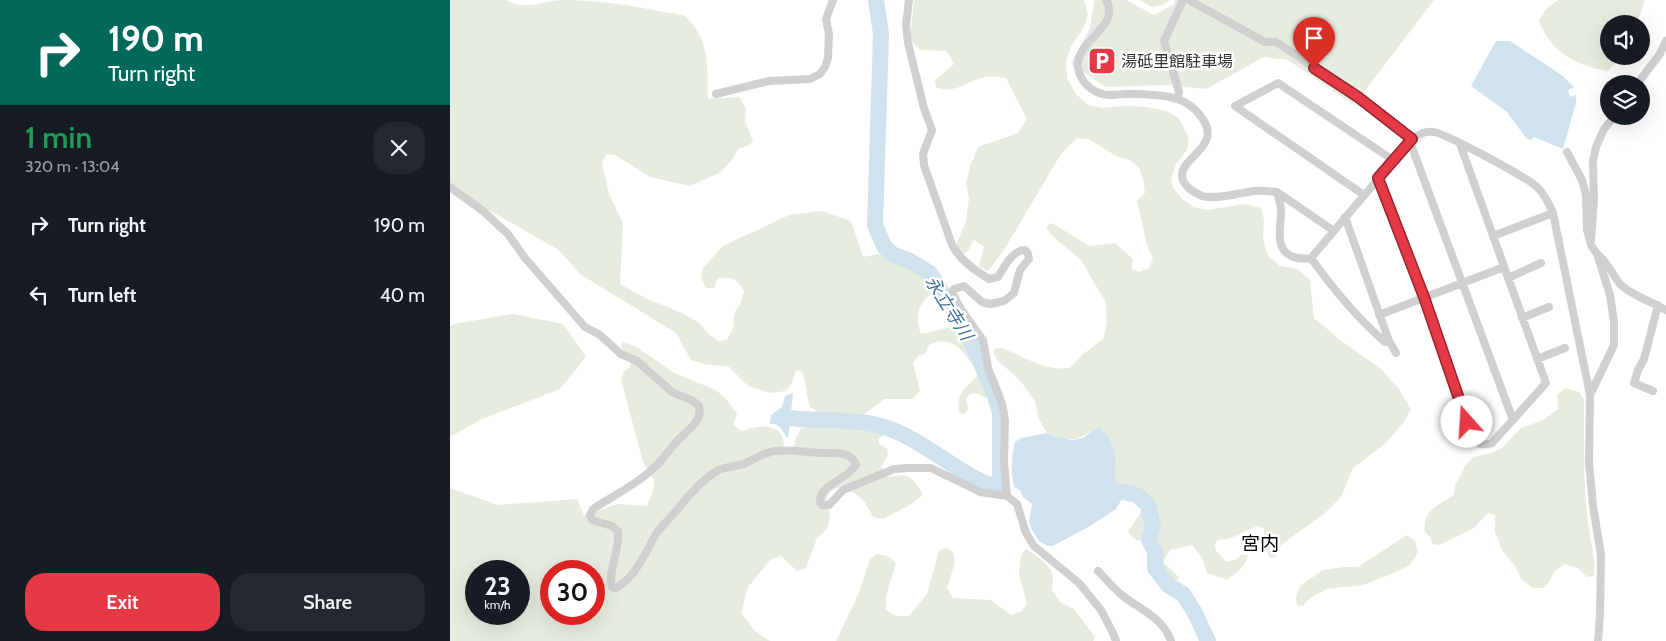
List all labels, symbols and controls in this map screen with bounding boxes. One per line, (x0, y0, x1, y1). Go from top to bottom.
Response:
map controls (1600, 15, 1650, 125)
button: sound (1600, 15, 1650, 65)
text: 190 m (108, 17, 204, 60)
pin (1293, 17, 1335, 68)
icon: right (25, 20, 90, 85)
icon: arrive (1300, 24, 1328, 52)
parking icon: 湯砥里館駐車場 (1087, 46, 1117, 76)
place label: 湯砥里館駐車場 (1121, 52, 1233, 71)
text: Turn right (108, 60, 195, 87)
button: layers (1600, 75, 1650, 125)
text: 1 min (25, 119, 92, 156)
button: close (373, 122, 425, 174)
text: 320 m · 13:04 (25, 157, 119, 176)
icon: right (25, 211, 53, 239)
text: Turn right (68, 214, 146, 237)
text: 190 m (374, 214, 425, 237)
water label: 永立寺川 (921, 272, 978, 346)
icon: left (25, 281, 53, 309)
text: Turn left (68, 284, 136, 307)
text: 40 m (380, 284, 425, 307)
position arrow (1440, 395, 1492, 447)
district label: 宮内 (1241, 532, 1279, 555)
speed limit sign: 30 (540, 560, 605, 625)
text: 23 (484, 571, 511, 601)
button: Exit (25, 573, 220, 631)
button: Share (230, 573, 425, 631)
text: km/h (484, 597, 511, 612)

